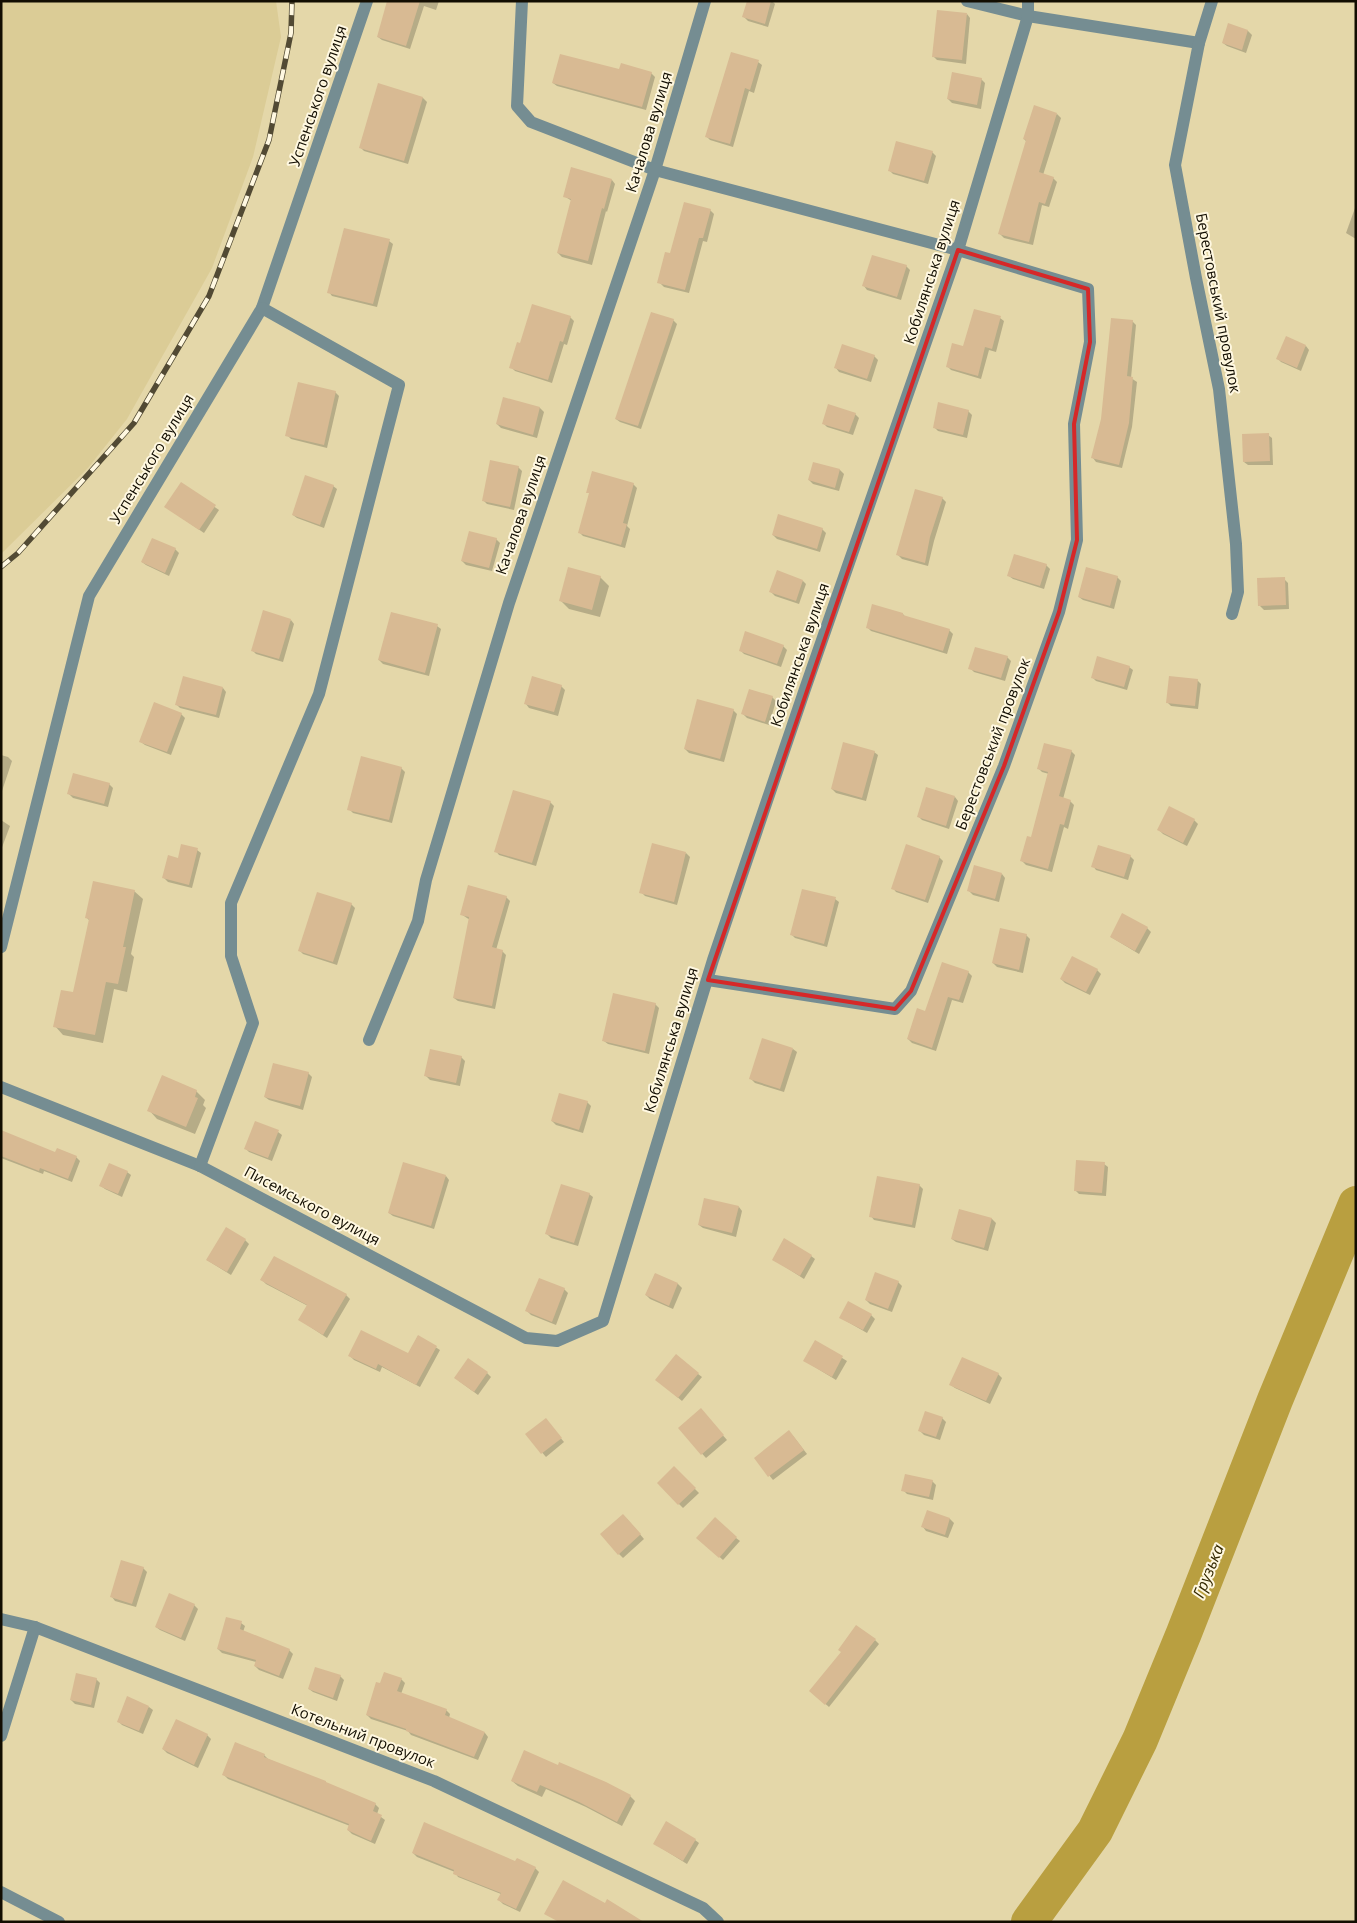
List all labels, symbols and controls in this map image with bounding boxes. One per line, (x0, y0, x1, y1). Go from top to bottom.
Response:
street label: Успенського вулиця (284, 23, 351, 169)
street label: Качалова вулиця (620, 69, 676, 195)
street label: Кобилянська вулиця (898, 197, 964, 347)
street label: Берестовський провулок (1192, 211, 1246, 395)
street label: Успенського вулиця (105, 390, 198, 527)
street label: Качалова вулиця (490, 452, 550, 577)
street label: Кобилянська вулиця (765, 580, 833, 729)
street label: Берестовський провулок (950, 654, 1034, 833)
street label: Кобилянська вулиця (638, 965, 702, 1115)
street label: Писемського вулиця (241, 1161, 384, 1249)
water label: Грузька (1187, 1541, 1229, 1601)
street label: Котельний провулок (289, 1698, 438, 1772)

